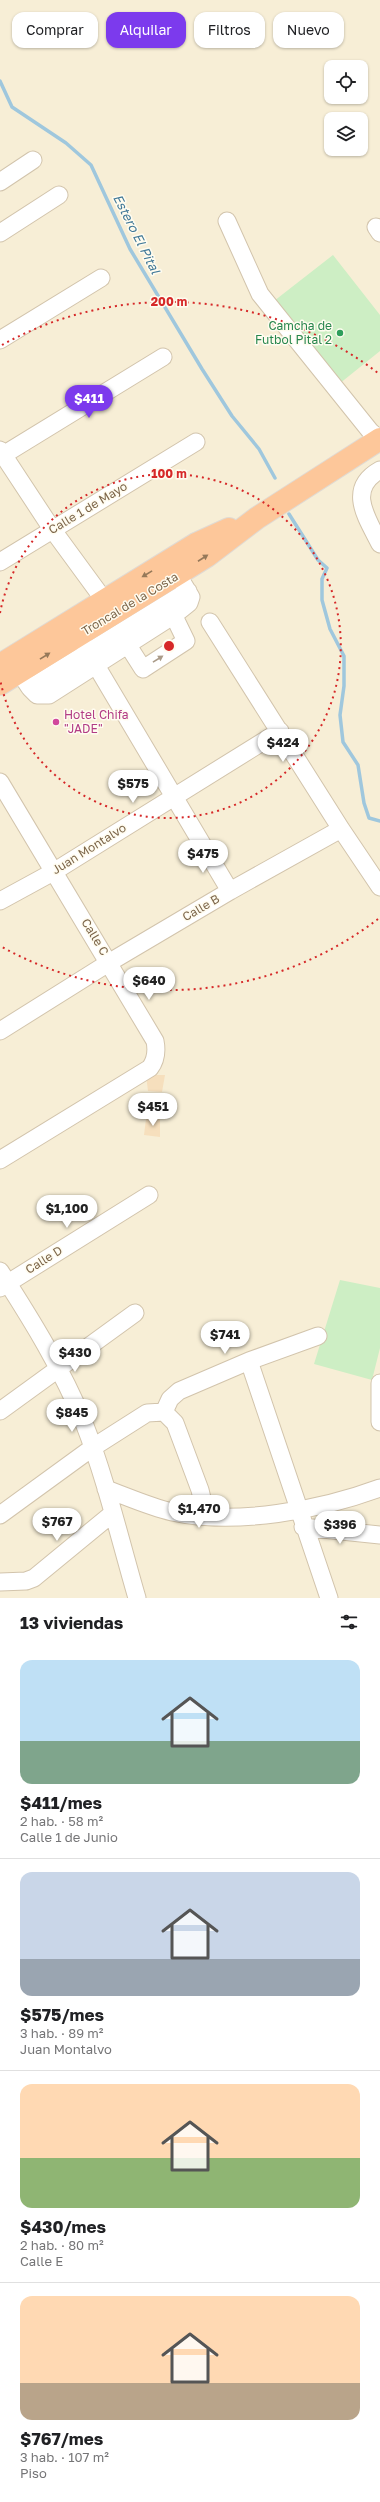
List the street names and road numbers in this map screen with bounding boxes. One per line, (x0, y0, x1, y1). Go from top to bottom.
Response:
street label: Calle 1 de Mayo (46, 478, 130, 537)
street label: Troncal de la Costa (79, 569, 181, 638)
street label: Juan Montalvo (49, 820, 129, 877)
street label: Calle B (179, 891, 222, 924)
street label: Calle C (79, 915, 112, 958)
street label: Calle D (22, 1242, 65, 1277)

